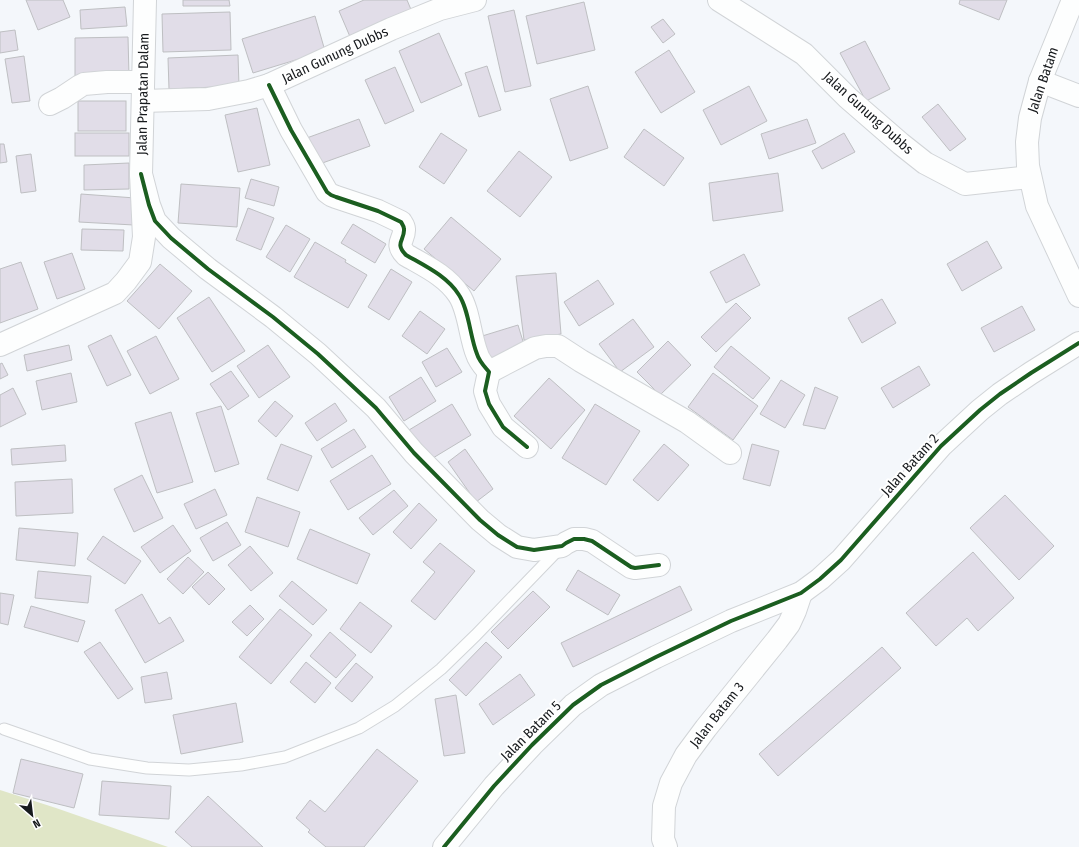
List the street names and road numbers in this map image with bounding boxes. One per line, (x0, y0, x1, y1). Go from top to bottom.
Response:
street label: Jalan Gunung Dubbs (279, 23, 391, 87)
street label: Jalan Prapatan Dalam (133, 33, 153, 155)
street label: Jalan Batam (1024, 45, 1062, 115)
street label: Jalan Gunung Dubbs (819, 68, 917, 158)
street label: Jalan Batam 2 (878, 430, 942, 500)
street label: Jalan Batam 3 (686, 679, 748, 751)
street label: Jalan Batam 5 (497, 697, 565, 765)

